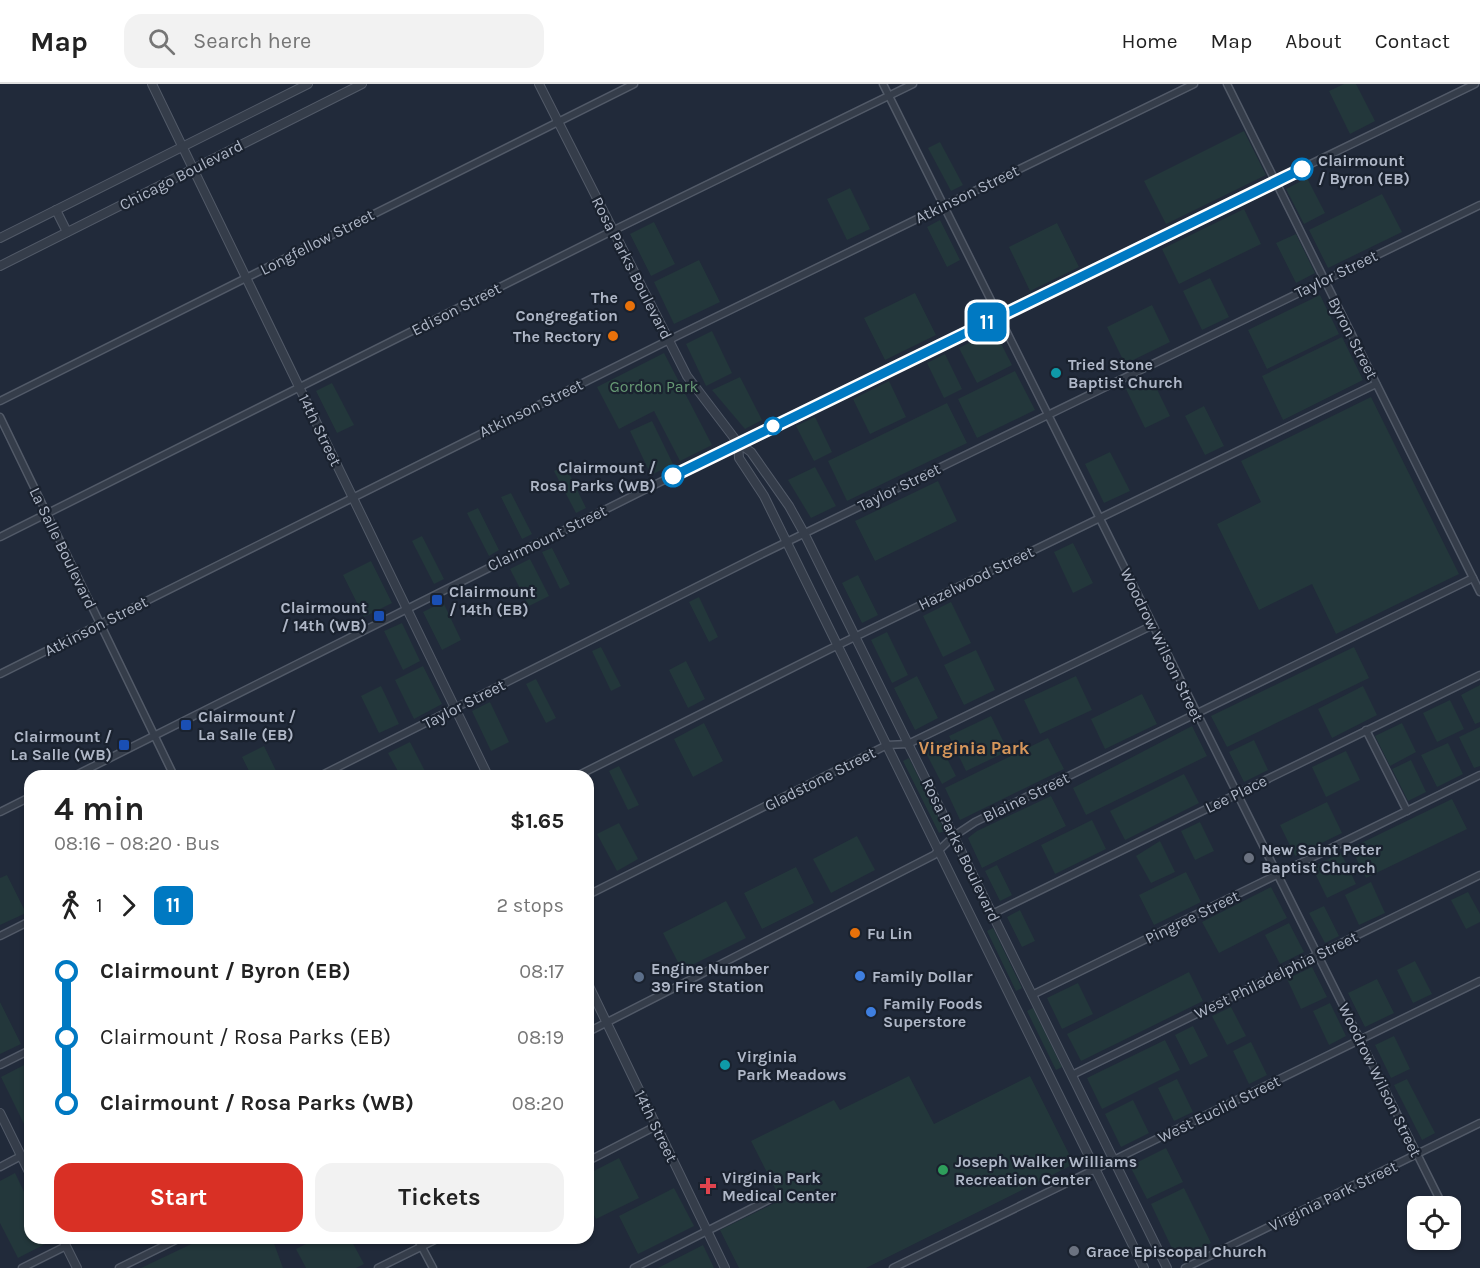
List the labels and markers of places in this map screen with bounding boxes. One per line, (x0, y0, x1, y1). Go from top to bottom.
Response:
place label: Clairmount / Byron (EB) (1318, 151, 1410, 188)
marker: Clairmount / Byron (EB) (1291, 158, 1313, 180)
place label: The Congregation (516, 288, 618, 325)
marker: The Congregation (623, 299, 637, 313)
place label: The Rectory (513, 327, 601, 346)
marker: The Rectory (606, 329, 620, 343)
place label: Tried Stone Baptist Church (1068, 355, 1183, 392)
marker: Tried Stone Baptist Church (1049, 366, 1063, 380)
unlabelled marker (764, 417, 782, 435)
place label: Clairmount / Rosa Parks (WB) (530, 458, 656, 495)
marker: Clairmount / Rosa Parks (WB) (662, 465, 684, 487)
place label: Clairmount / 14th (EB) (449, 582, 535, 619)
marker: Clairmount / 14th (EB) (430, 593, 444, 607)
place label: Clairmount / 14th (WB) (281, 598, 367, 635)
marker: Clairmount / 14th (WB) (372, 609, 386, 623)
place label: Clairmount / La Salle (EB) (198, 707, 296, 744)
marker: Clairmount / La Salle (EB) (179, 718, 193, 732)
place label: Clairmount / La Salle (WB) (11, 727, 112, 764)
marker: Clairmount / La Salle (WB) (117, 738, 131, 752)
place label: New Saint Peter Baptist Church (1261, 840, 1382, 877)
marker: New Saint Peter Baptist Church (1242, 851, 1256, 865)
place label: Fu Lin (867, 924, 913, 943)
marker: Fu Lin (848, 926, 862, 940)
place label: Engine Number 39 Fire Station (651, 959, 769, 996)
place label: Family Dollar (872, 967, 973, 986)
marker: Family Dollar (853, 969, 867, 983)
marker: Engine Number 39 Fire Station (632, 970, 646, 984)
place label: Family Foods Superstore (883, 994, 983, 1031)
marker: Family Foods Superstore (864, 1005, 878, 1019)
place label: Virginia Park Meadows (737, 1047, 847, 1084)
marker: Virginia Park Meadows (718, 1058, 732, 1072)
place label: Joseph Walker Williams Recreation Center (955, 1152, 1137, 1189)
marker: Joseph Walker Williams Recreation Center (936, 1163, 950, 1177)
place label: Virginia Park Medical Center (722, 1168, 837, 1205)
marker: Virginia Park Medical Center (699, 1177, 717, 1195)
place label: Grace Episcopal Church (1086, 1242, 1267, 1261)
marker: Grace Episcopal Church (1067, 1244, 1081, 1258)

